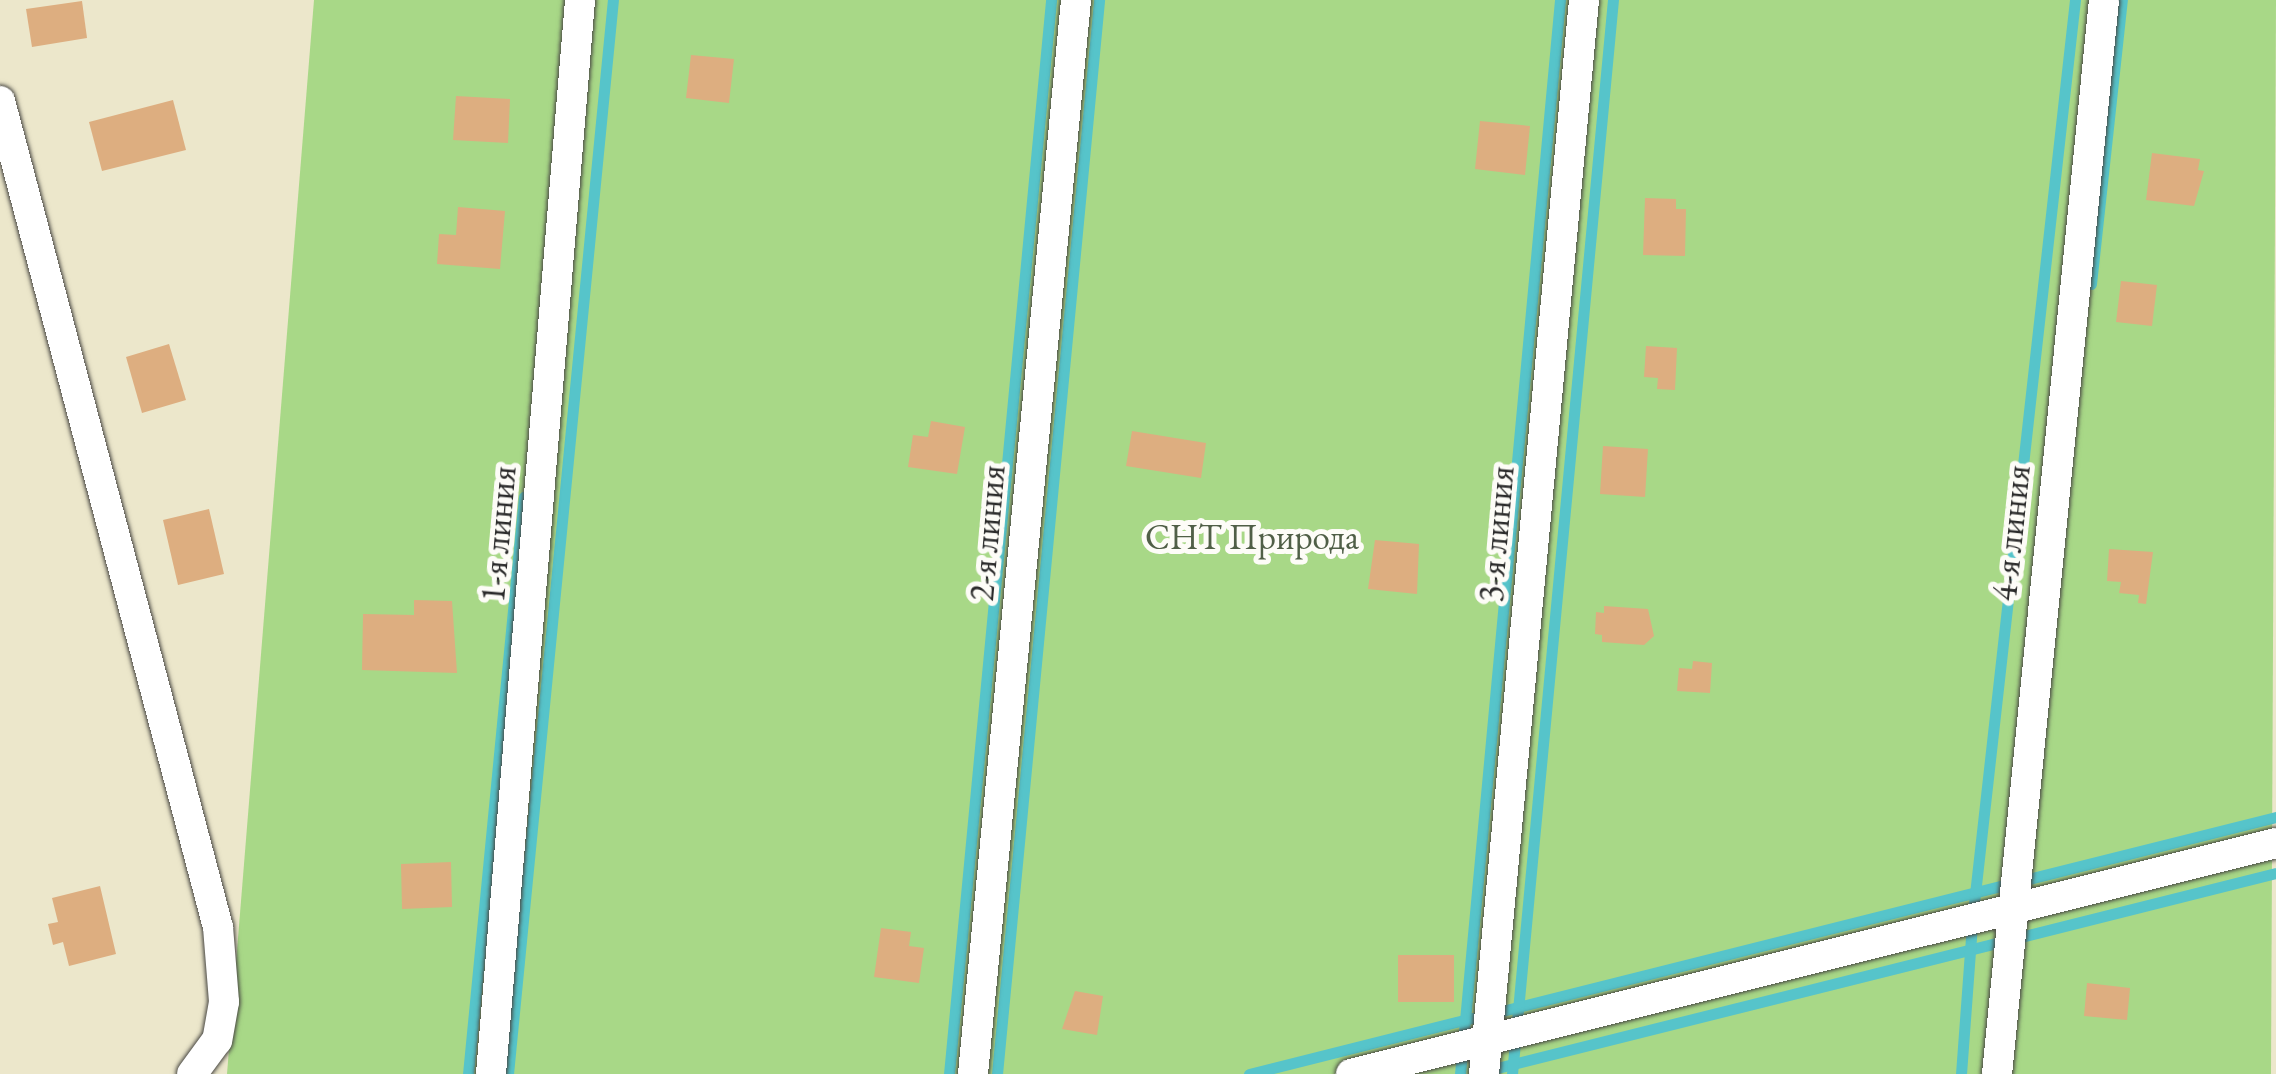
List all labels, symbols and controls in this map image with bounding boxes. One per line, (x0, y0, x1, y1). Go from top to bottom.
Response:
street label: 2-я линия (960, 463, 1014, 603)
street label: 4-я линия (1983, 463, 2039, 603)
street label: 1-я линия (471, 464, 525, 604)
street label: 3-я линия (1469, 464, 1523, 604)
park label: СНТ Природа (1145, 516, 1359, 558)

